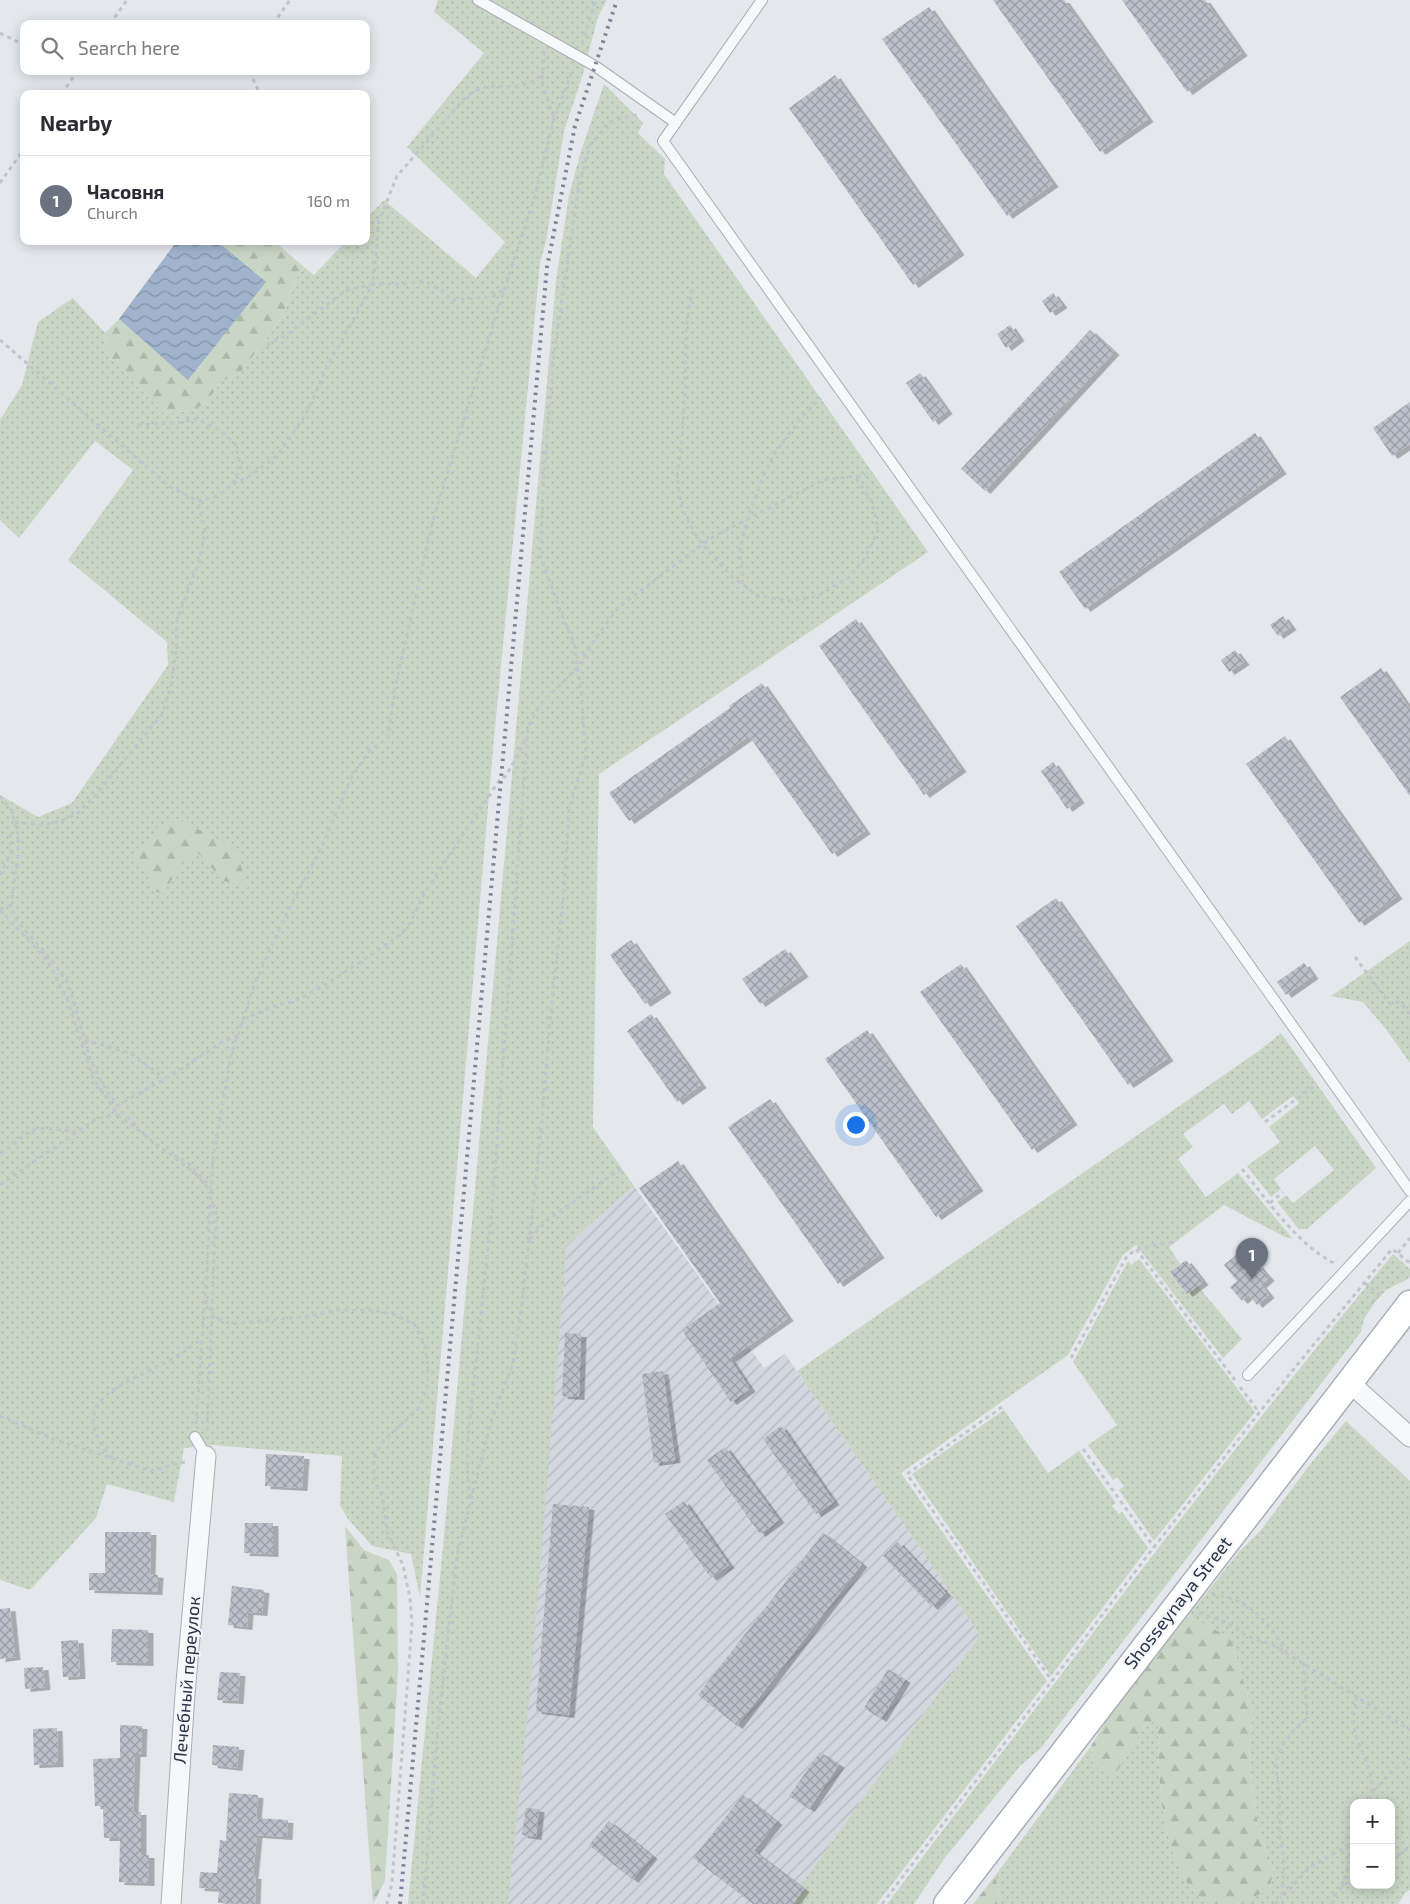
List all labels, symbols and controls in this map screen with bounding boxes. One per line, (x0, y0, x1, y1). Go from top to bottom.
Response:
search box (20, 20, 370, 75)
icon: search (38, 34, 66, 62)
text: Search here (78, 36, 180, 59)
text: Nearby (40, 110, 112, 135)
text: Часовня (87, 180, 164, 203)
text: 1 (53, 191, 59, 210)
text: 160 m (307, 191, 350, 210)
text: Church (87, 203, 138, 222)
your location (843, 1112, 869, 1138)
pin: 1 (1236, 1238, 1268, 1279)
street label: Shosseynaya Street (1119, 1532, 1236, 1673)
street label: Лечебный переулок (168, 1595, 204, 1765)
map controls (1350, 1799, 1395, 1889)
button: + (1350, 1799, 1395, 1844)
button: − (1350, 1844, 1395, 1889)

